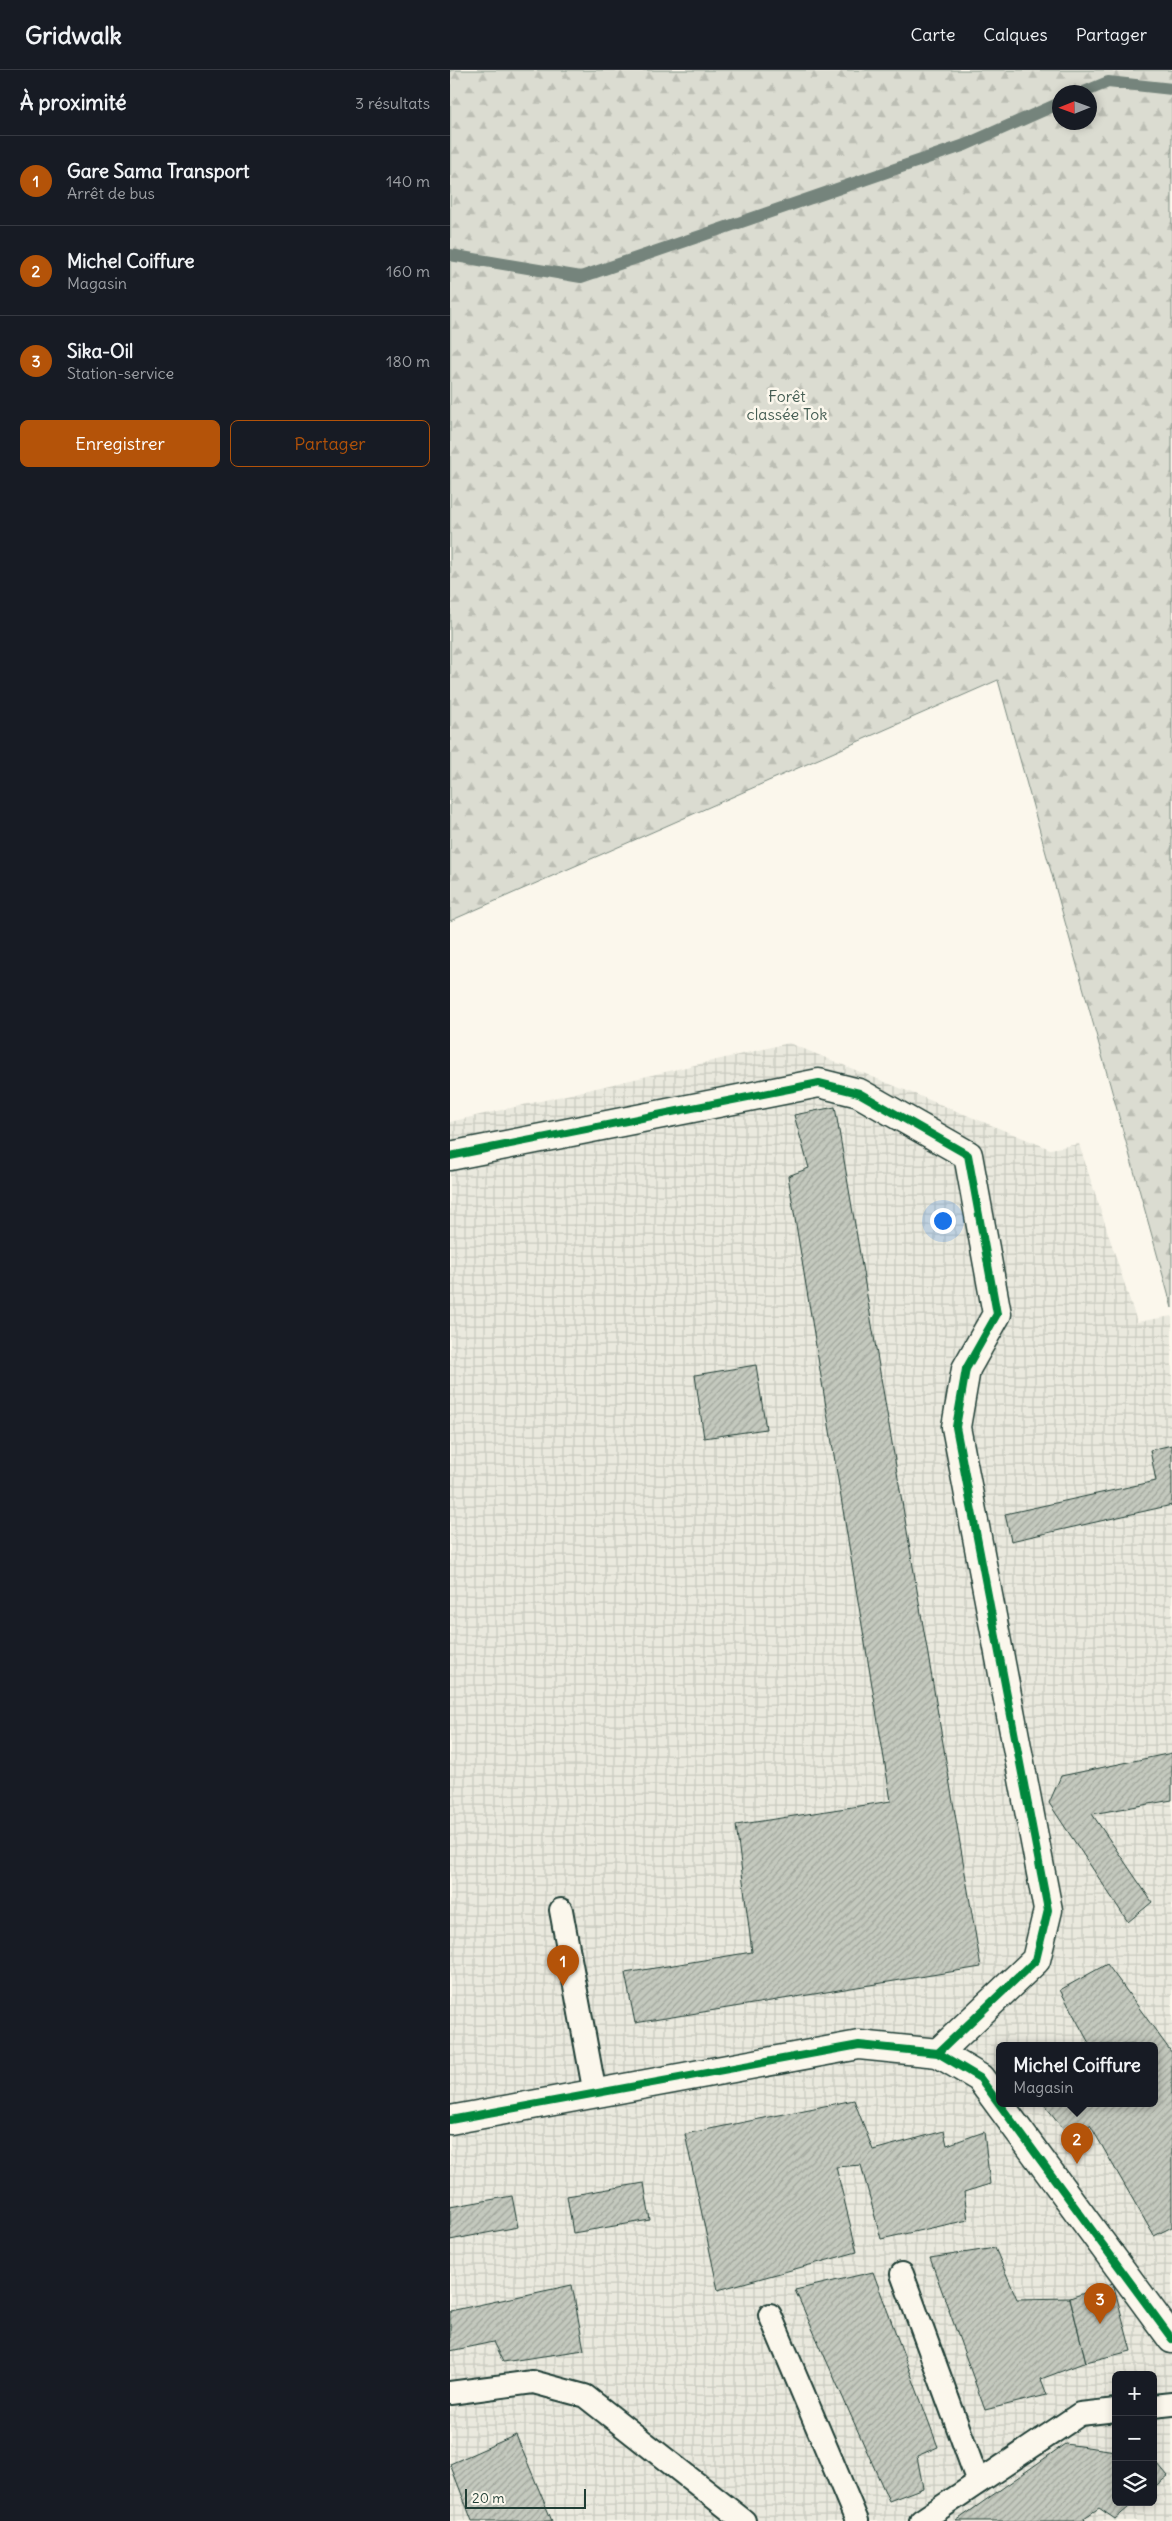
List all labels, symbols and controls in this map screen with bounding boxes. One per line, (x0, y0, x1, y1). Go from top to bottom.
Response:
text: Gridwalk (25, 20, 122, 50)
text: Carte (910, 23, 955, 46)
text: Calques (983, 23, 1048, 46)
text: Partager (1076, 23, 1147, 46)
north arrow (1052, 85, 1097, 130)
text: À proximité (20, 89, 127, 116)
text: 3 résultats (355, 93, 430, 113)
text: Gare Sama Transport (67, 159, 249, 183)
text: 1 (33, 171, 39, 191)
text: 140 m (386, 171, 430, 191)
text: Arrêt de bus (67, 183, 155, 203)
text: Michel Coiffure (67, 249, 194, 273)
text: 2 (32, 261, 40, 281)
text: 160 m (386, 261, 430, 281)
text: Magasin (67, 273, 127, 293)
text: Sika-Oil (67, 339, 133, 363)
text: 3 (31, 351, 41, 371)
text: 180 m (386, 351, 430, 371)
text: Station-service (67, 363, 174, 383)
park label: Forêt classée Tok (747, 386, 827, 424)
button: Enregistrer (20, 420, 220, 467)
button: Partager (230, 420, 430, 467)
your location (930, 1208, 956, 1234)
pin: 1 (547, 1945, 579, 1986)
popup (996, 2042, 1158, 2107)
text: Michel Coiffure (1013, 2053, 1141, 2077)
text: Magasin (1013, 2077, 1073, 2097)
pin: 2 (1061, 2123, 1093, 2164)
pin: 3 (1084, 2283, 1116, 2324)
map controls (1112, 2371, 1157, 2506)
button: + (1112, 2371, 1157, 2416)
button: − (1112, 2416, 1157, 2461)
button: layers (1112, 2461, 1157, 2506)
scale bar (465, 2486, 586, 2509)
text: 20 m (472, 2489, 505, 2507)

